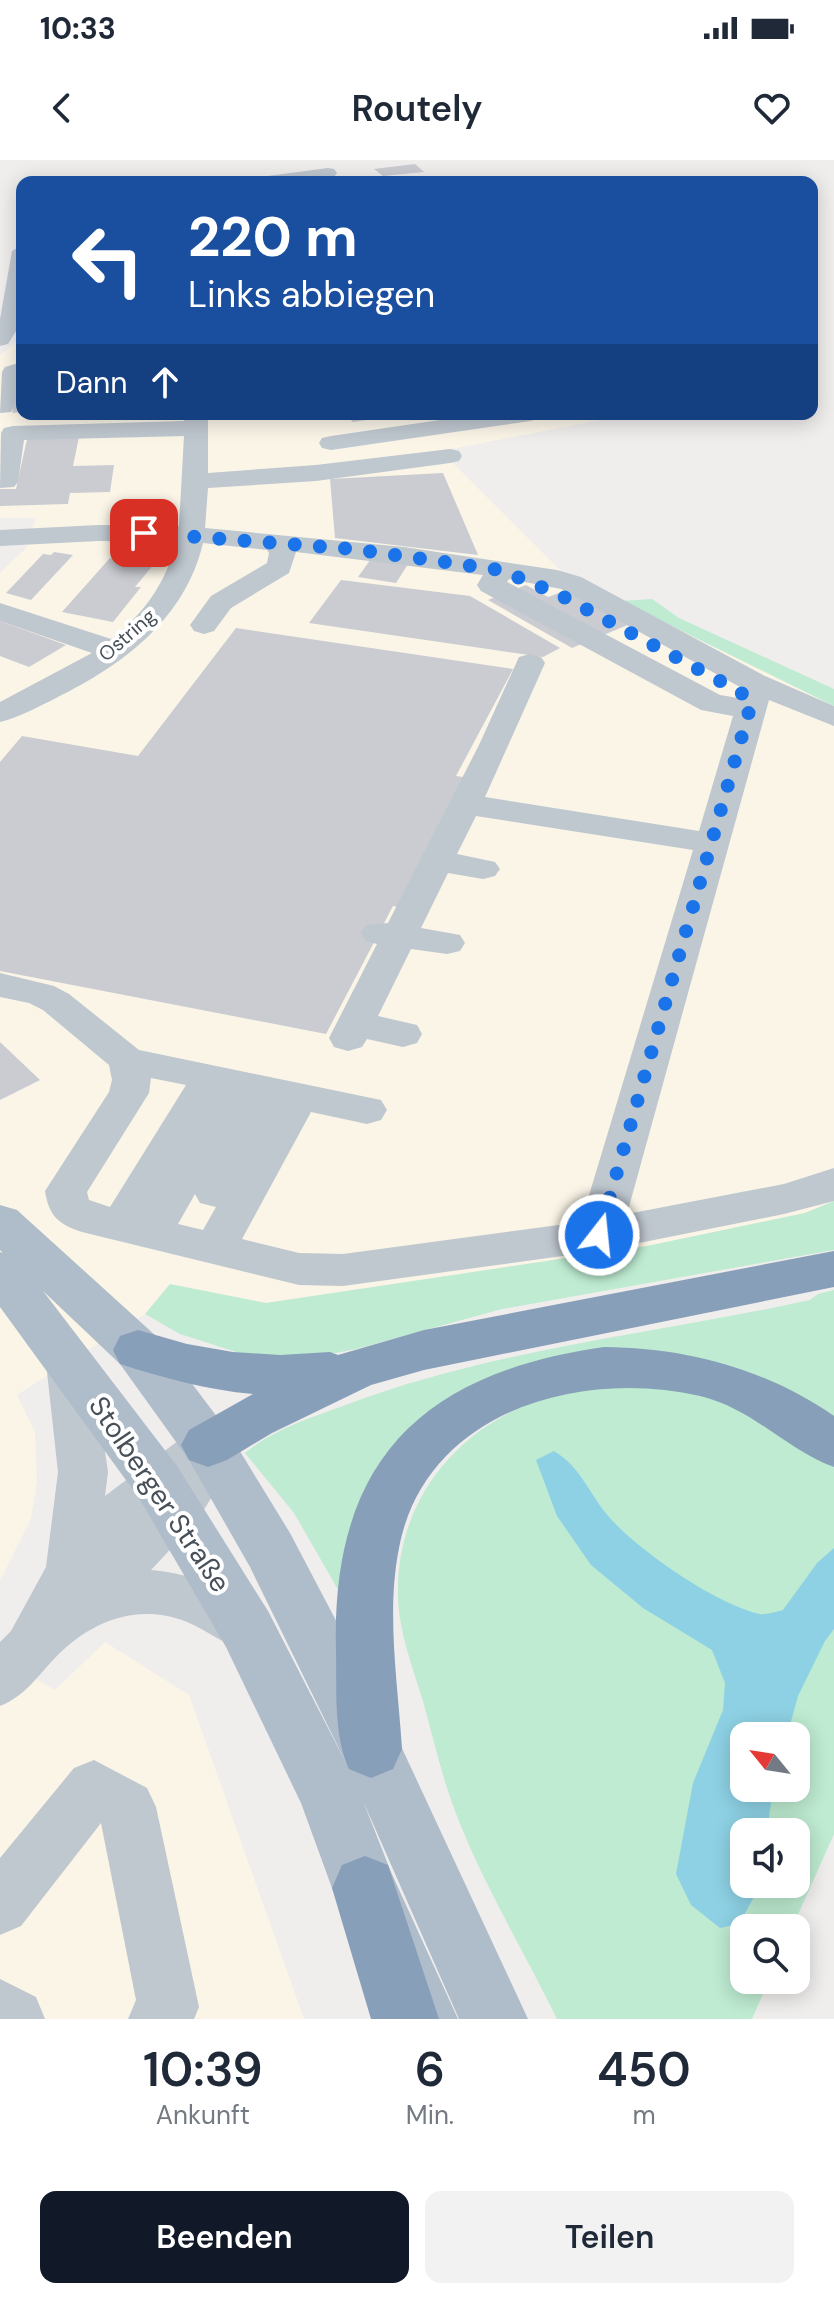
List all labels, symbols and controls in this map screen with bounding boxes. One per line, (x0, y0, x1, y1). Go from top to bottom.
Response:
text: 10:33 (40, 9, 116, 48)
text: Routely (351, 85, 483, 132)
icon: back (40, 86, 84, 130)
icon: heart (750, 86, 794, 130)
text: 220 m (188, 200, 358, 273)
icon: left (56, 208, 160, 312)
text: Links abbiegen (188, 271, 435, 318)
icon: ahead (143, 360, 187, 404)
text: Dann (56, 363, 127, 402)
pin (110, 499, 178, 567)
icon: arrive (122, 511, 166, 555)
street label: Ostring (93, 603, 161, 667)
position arrow (557, 1193, 641, 1277)
street label: Stolberger Straße (80, 1389, 239, 1599)
north arrow (730, 1722, 810, 1802)
map controls (730, 1722, 810, 1994)
button: sound (730, 1818, 810, 1898)
button: search (730, 1914, 810, 1994)
text: 10:39 (143, 2038, 263, 2101)
text: 6 (415, 2038, 445, 2101)
text: 450 (597, 2038, 691, 2101)
text: Ankunft (156, 2098, 250, 2132)
text: Min. (406, 2098, 454, 2132)
text: m (632, 2098, 656, 2132)
button: Beenden (40, 2191, 409, 2283)
button: Teilen (425, 2191, 794, 2283)

